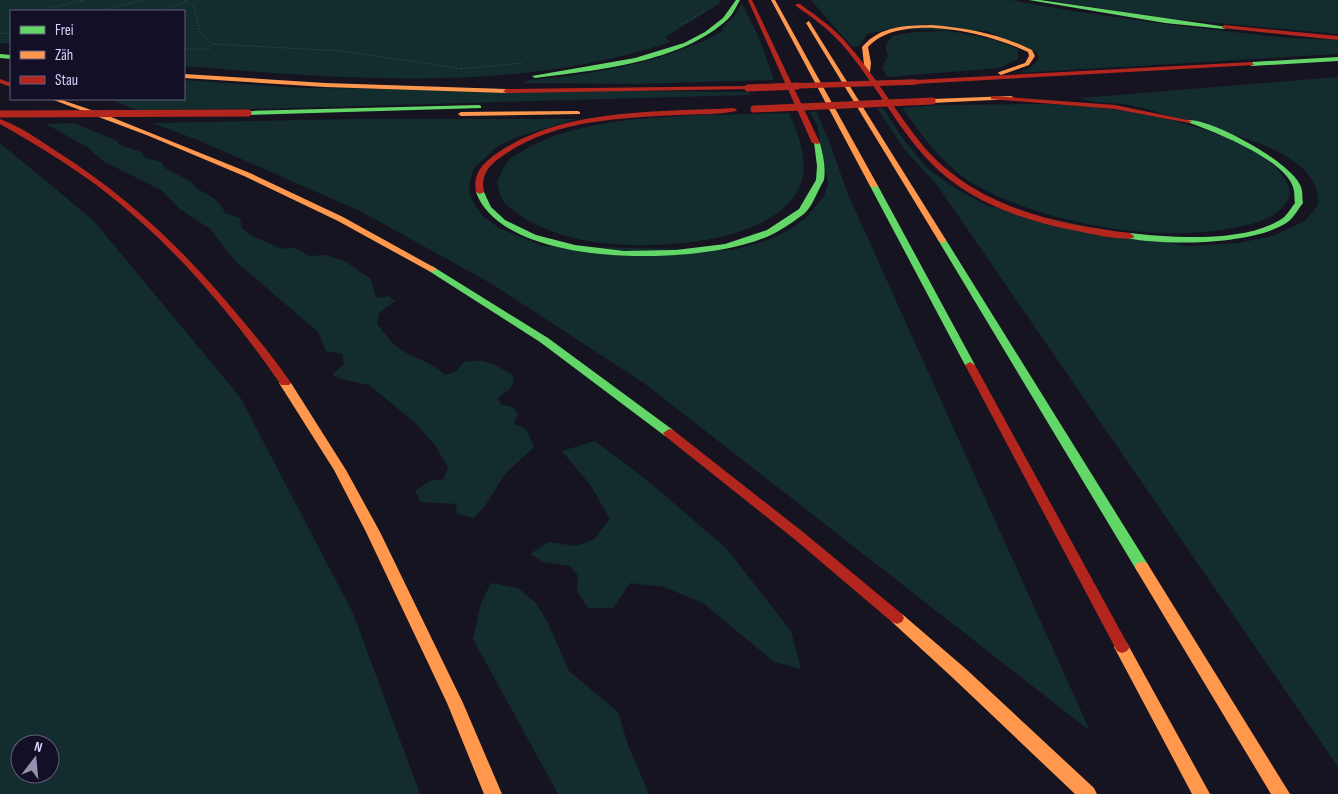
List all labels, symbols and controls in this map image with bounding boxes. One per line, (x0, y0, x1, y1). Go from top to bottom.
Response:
legend (10, 10, 185, 100)
text: Frei (55, 21, 74, 40)
text: Zäh (55, 46, 73, 65)
text: Stau (55, 71, 78, 90)
north arrow (10, 734, 60, 784)
text: N (33, 738, 44, 756)

